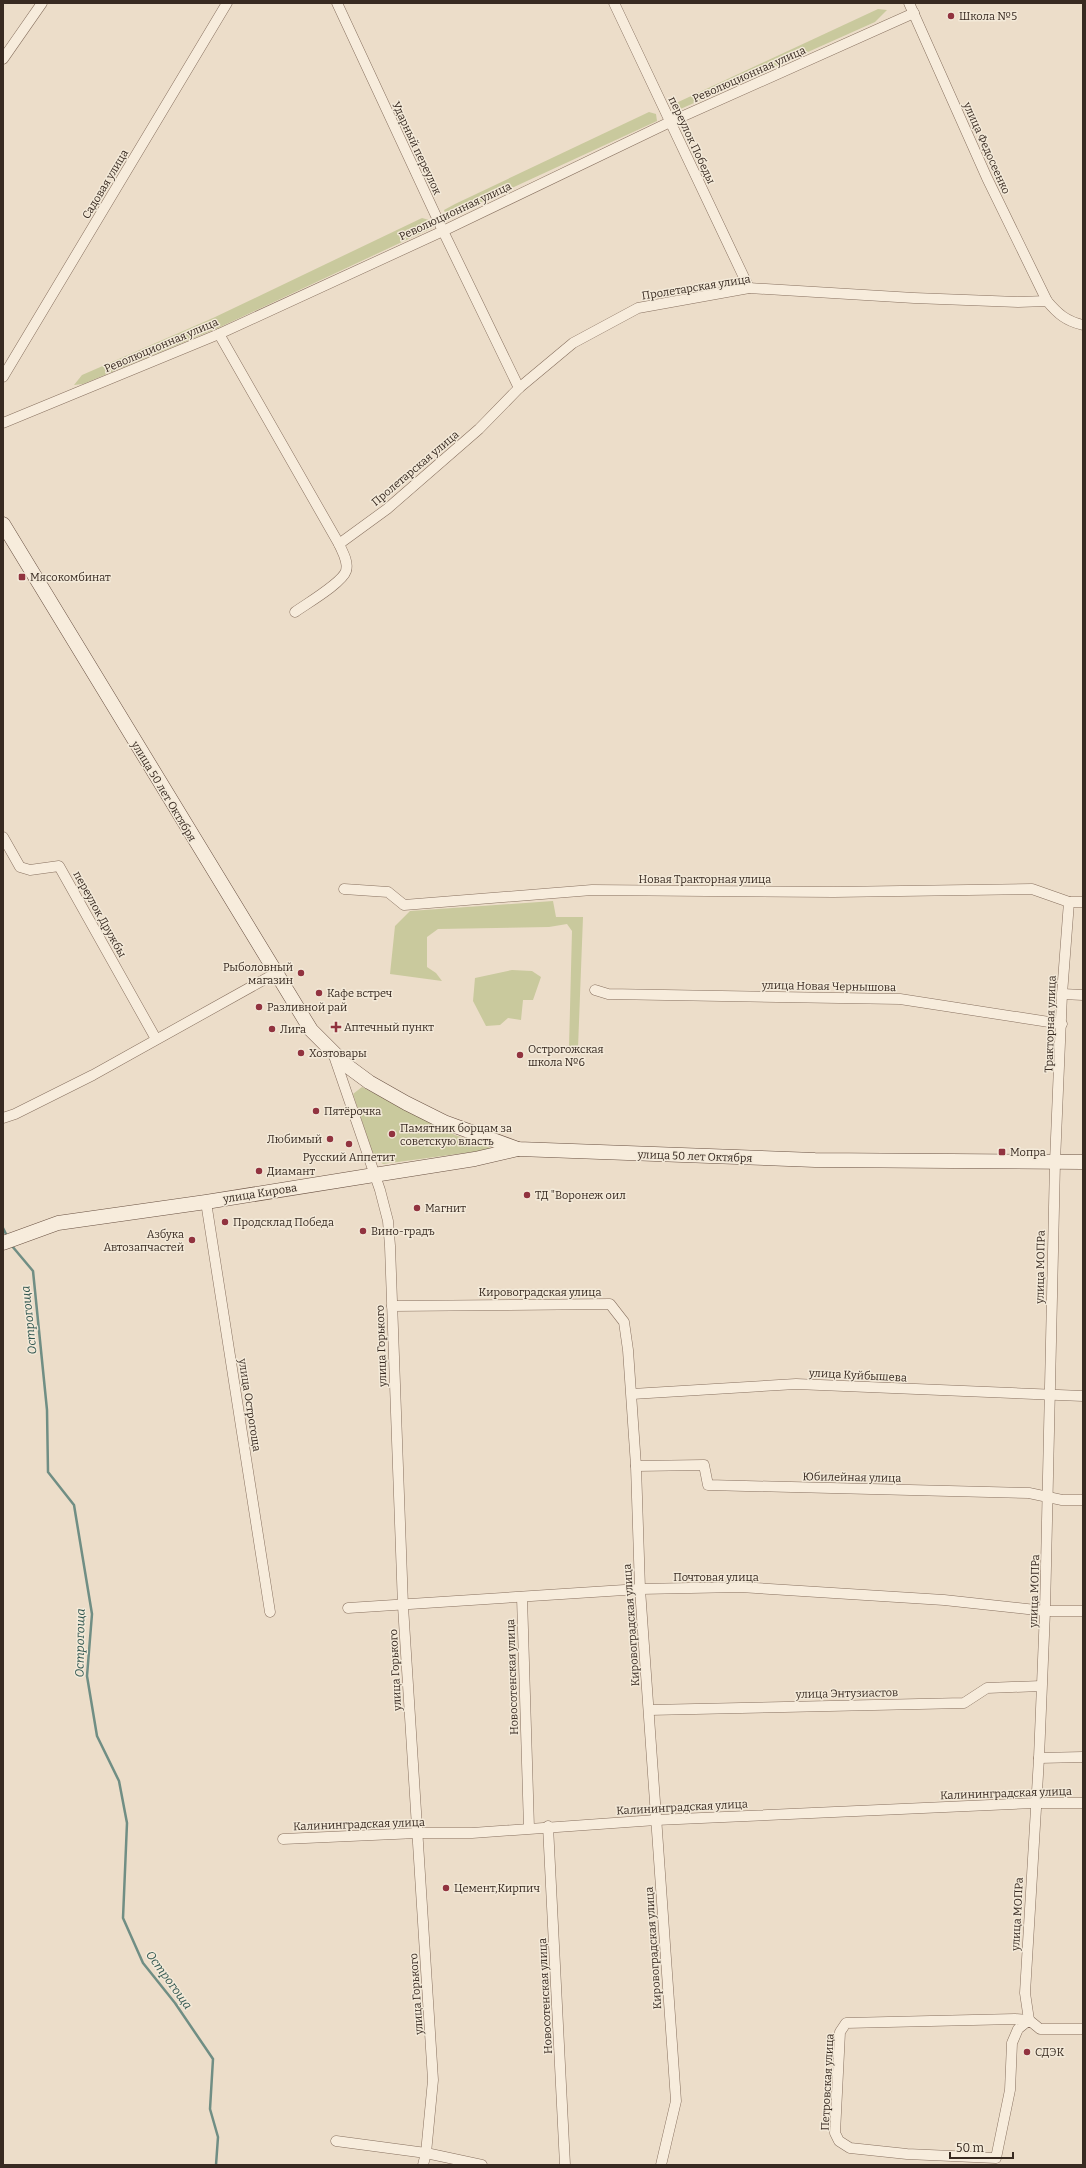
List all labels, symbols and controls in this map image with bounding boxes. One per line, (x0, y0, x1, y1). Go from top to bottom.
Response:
place label: Школа №5 (959, 10, 1017, 23)
marker: Школа №5 (946, 11, 956, 21)
street label: Революционная улица (691, 44, 808, 105)
street label: переулок Победы (666, 94, 718, 186)
street label: Ударный переулок (389, 99, 444, 197)
street label: улица Федосеенко (960, 99, 1013, 196)
street label: Садовая улица (80, 147, 131, 221)
street label: Революционная улица (397, 180, 513, 243)
street label: Пролетарская улица (641, 272, 751, 303)
street label: Революционная улица (102, 316, 220, 375)
street label: Пролетарская улица (369, 428, 462, 509)
place label: Мясокомбинат (30, 571, 111, 584)
marker: Мясокомбинат (17, 572, 27, 582)
street label: улица 50 лет Октября (128, 738, 199, 844)
street label: переулок Дружбы (70, 869, 129, 960)
street label: Новая Тракторная улица (639, 873, 771, 886)
place label: Рыболовный магазин (223, 961, 293, 987)
marker: Рыболовный магазин (296, 968, 306, 978)
street label: Тракторная улица (1042, 975, 1059, 1073)
street label: улица Новая Чернышова (761, 979, 896, 994)
place label: Кафе встреч (327, 987, 393, 1000)
marker: Кафе встреч (314, 988, 324, 998)
place label: Разливной рай (267, 1001, 347, 1014)
marker: Разливной рай (254, 1002, 264, 1012)
place label: Аптечный пункт (344, 1021, 434, 1034)
marker: Аптечный пункт (331, 1022, 341, 1032)
place label: Лига (280, 1023, 306, 1036)
marker: Лига (267, 1024, 277, 1034)
place label: Острогожская школа №6 (528, 1043, 604, 1069)
place label: Хозтовары (309, 1047, 367, 1060)
marker: Хозтовары (296, 1048, 306, 1058)
marker: Острогожская школа №6 (515, 1050, 525, 1060)
place label: Пятёрочка (324, 1105, 381, 1118)
marker: Пятёрочка (311, 1106, 321, 1116)
place label: Памятник борцам за советскую власть (400, 1122, 512, 1148)
marker: Памятник борцам за советскую власть (387, 1129, 397, 1139)
place label: Любимый (267, 1133, 322, 1146)
marker: Любимый (325, 1134, 335, 1144)
marker: Русский Аппетит (344, 1139, 354, 1149)
place label: Мопра (1010, 1146, 1046, 1159)
marker: Мопра (997, 1147, 1007, 1157)
street label: улица 50 лет Октября (636, 1148, 753, 1165)
place label: Русский Аппетит (303, 1151, 396, 1164)
place label: Диамант (267, 1165, 315, 1178)
marker: Диамант (254, 1166, 264, 1176)
street label: улица Кирова (221, 1181, 298, 1206)
place label: ТД "Воронеж оил (535, 1189, 626, 1202)
marker: ТД "Воронеж оил (522, 1190, 532, 1200)
place label: Магнит (425, 1202, 466, 1215)
marker: Магнит (412, 1203, 422, 1213)
place label: Продсклад Победа (233, 1216, 334, 1229)
marker: Продсклад Победа (220, 1217, 230, 1227)
place label: Вино-градъ (371, 1225, 435, 1238)
marker: Вино-градъ (358, 1226, 368, 1236)
place label: Азбука Автозапчастей (103, 1228, 184, 1254)
street label: улица МОПРа (1033, 1230, 1048, 1305)
marker: Азбука Автозапчастей (187, 1235, 197, 1245)
water label: Острогоща (18, 1285, 40, 1355)
street label: Кировоградская улица (479, 1286, 601, 1299)
street label: улица Горького (374, 1305, 389, 1388)
street label: улица Острогоща (236, 1357, 263, 1452)
street label: улица Куйбышева (808, 1366, 907, 1385)
street label: Юбилейная улица (802, 1470, 901, 1485)
street label: улица МОПРа (1027, 1554, 1042, 1629)
street label: Кировоградская улица (621, 1563, 642, 1687)
street label: Почтовая улица (673, 1571, 759, 1584)
water label: Острогоща (72, 1608, 88, 1678)
street label: Новосотенская улица (504, 1619, 521, 1735)
street label: улица Горького (387, 1629, 404, 1712)
street label: улица Энтузиастов (795, 1686, 898, 1701)
street label: Калининградская улица (940, 1785, 1072, 1802)
street label: Калининградская улица (616, 1798, 748, 1817)
street label: Калининградская улица (293, 1816, 425, 1833)
street label: улица МОПРа (1009, 1877, 1026, 1952)
place label: Цемент,Кирпич (454, 1882, 540, 1895)
marker: Цемент,Кирпич (441, 1883, 451, 1893)
street label: Кировоградская улица (643, 1886, 664, 2010)
street label: Новосотенская улица (536, 1938, 555, 2054)
water label: Острогоща (143, 1948, 195, 2012)
street label: улица Горького (407, 1953, 426, 2036)
street label: Петровская улица (818, 2033, 837, 2131)
place label: СДЭК (1035, 2046, 1065, 2059)
marker: СДЭК (1022, 2047, 1032, 2057)
scale bar (950, 2134, 1013, 2160)
text: 50 m (956, 2141, 985, 2155)

